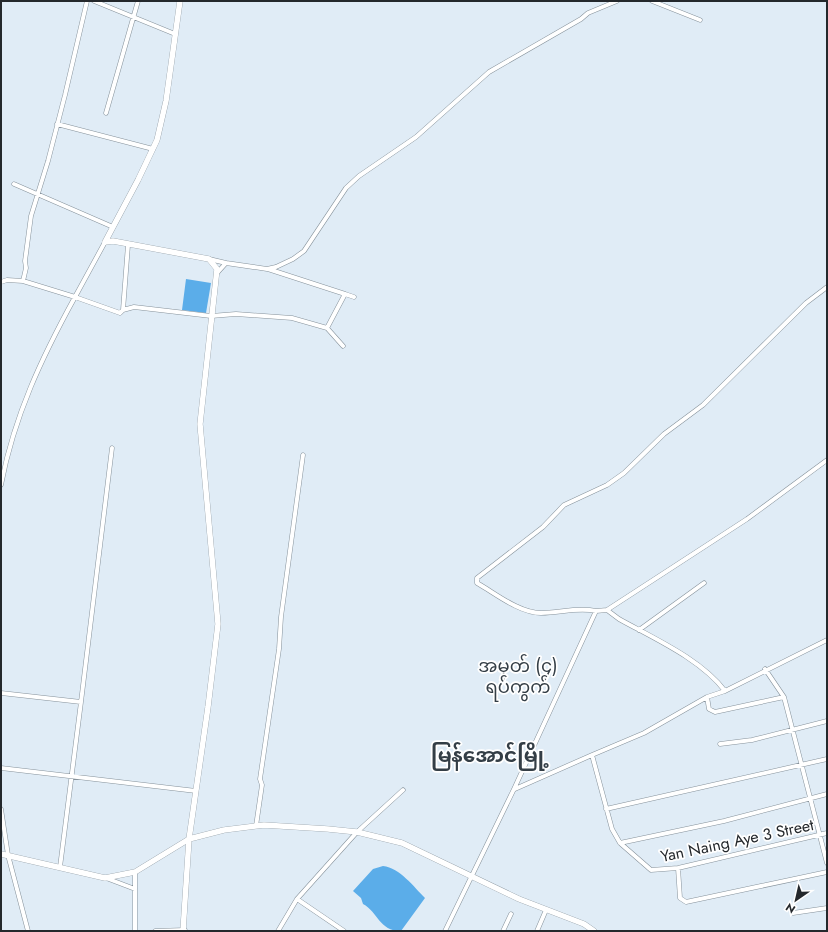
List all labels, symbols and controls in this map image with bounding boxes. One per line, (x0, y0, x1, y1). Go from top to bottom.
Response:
district label: အမှတ် (၄) ရပ်ကွက် (478, 653, 558, 702)
district label: မြန်အောင်မြို့ (431, 741, 549, 771)
street label: Yan Naing Aye 3 Street (658, 813, 816, 868)
north arrow (776, 880, 816, 920)
text: N (782, 899, 799, 917)

